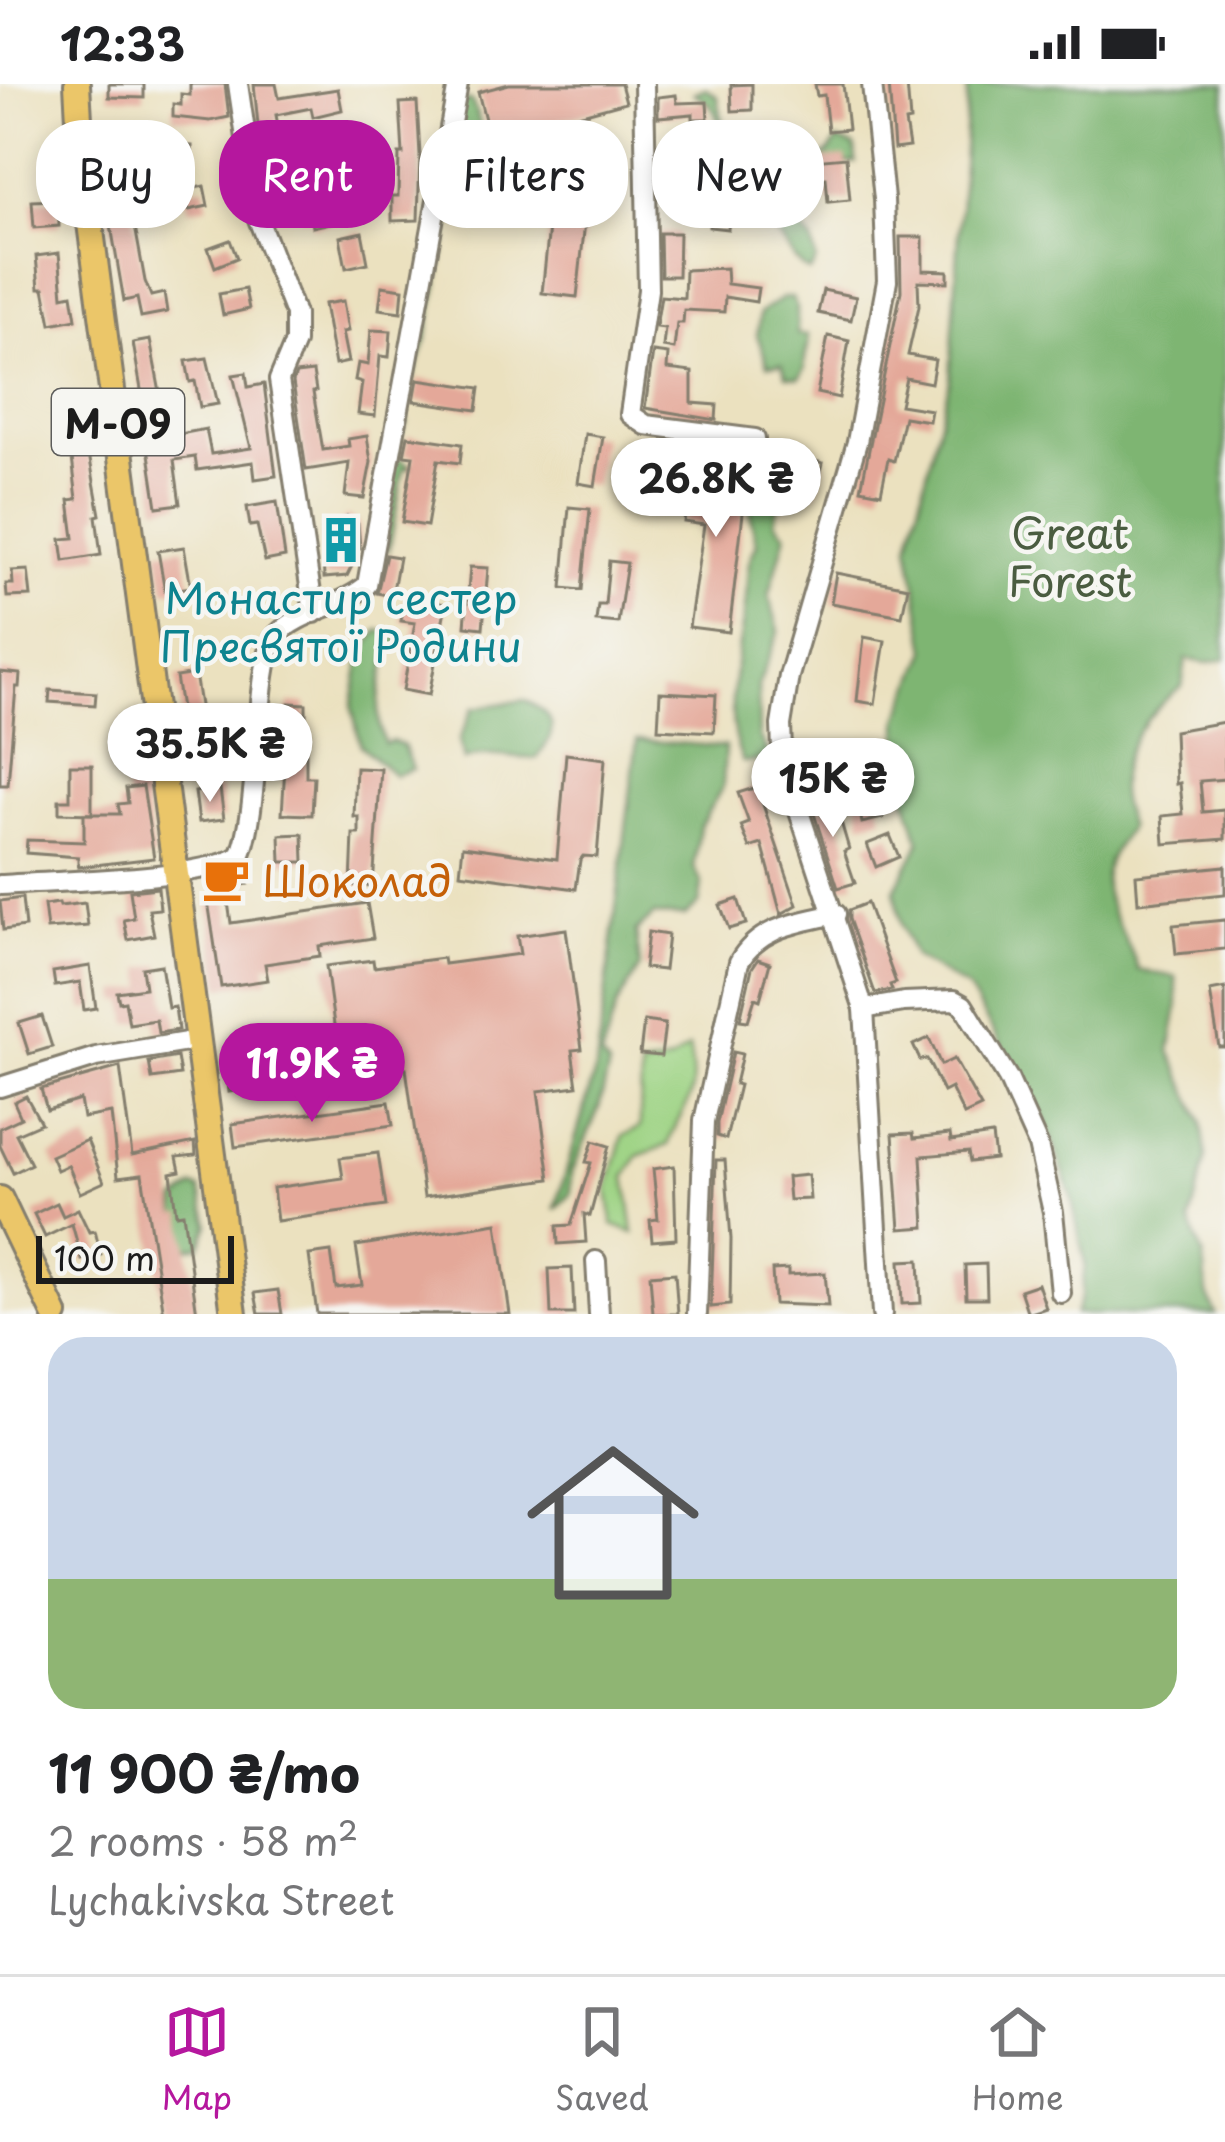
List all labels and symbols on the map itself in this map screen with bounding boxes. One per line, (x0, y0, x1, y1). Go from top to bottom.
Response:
road number: М-09 (52, 389, 184, 455)
pin: 26.8K ₴ (605, 438, 827, 540)
park label: Great Forest (1008, 500, 1132, 611)
building icon: Монастир сестер Пресвятої Родини (316, 515, 366, 565)
place label: Монастир сестер Пресвятої Родини (160, 565, 522, 676)
pin: 35.5K ₴ (99, 703, 321, 805)
pin: 15K ₴ (749, 738, 917, 840)
place label: Шоколад (262, 848, 452, 911)
cafe icon: Шоколад (201, 854, 251, 904)
pin: 11.9K ₴ (201, 1023, 423, 1125)
scale bar (36, 1230, 234, 1283)

